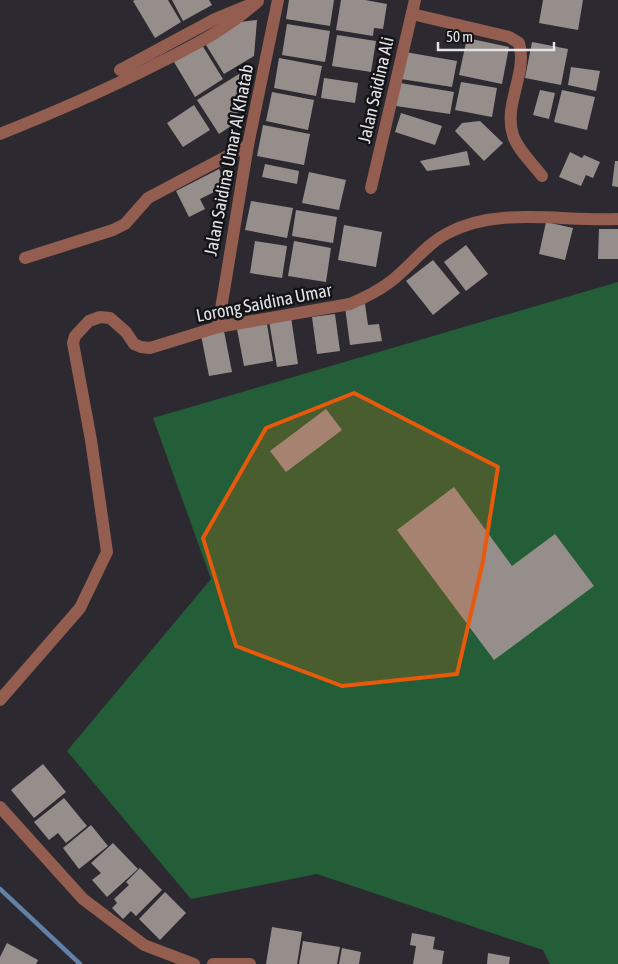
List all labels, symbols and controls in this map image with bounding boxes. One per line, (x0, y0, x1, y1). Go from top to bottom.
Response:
scale bar (438, 20, 554, 52)
text: 50 m (446, 28, 473, 45)
street label: Jalan Saidina Ali (353, 35, 398, 145)
street label: Jalan Saidina Umar Al Khatab (200, 62, 257, 257)
street label: Lorong Saidina Umar (194, 279, 334, 326)

